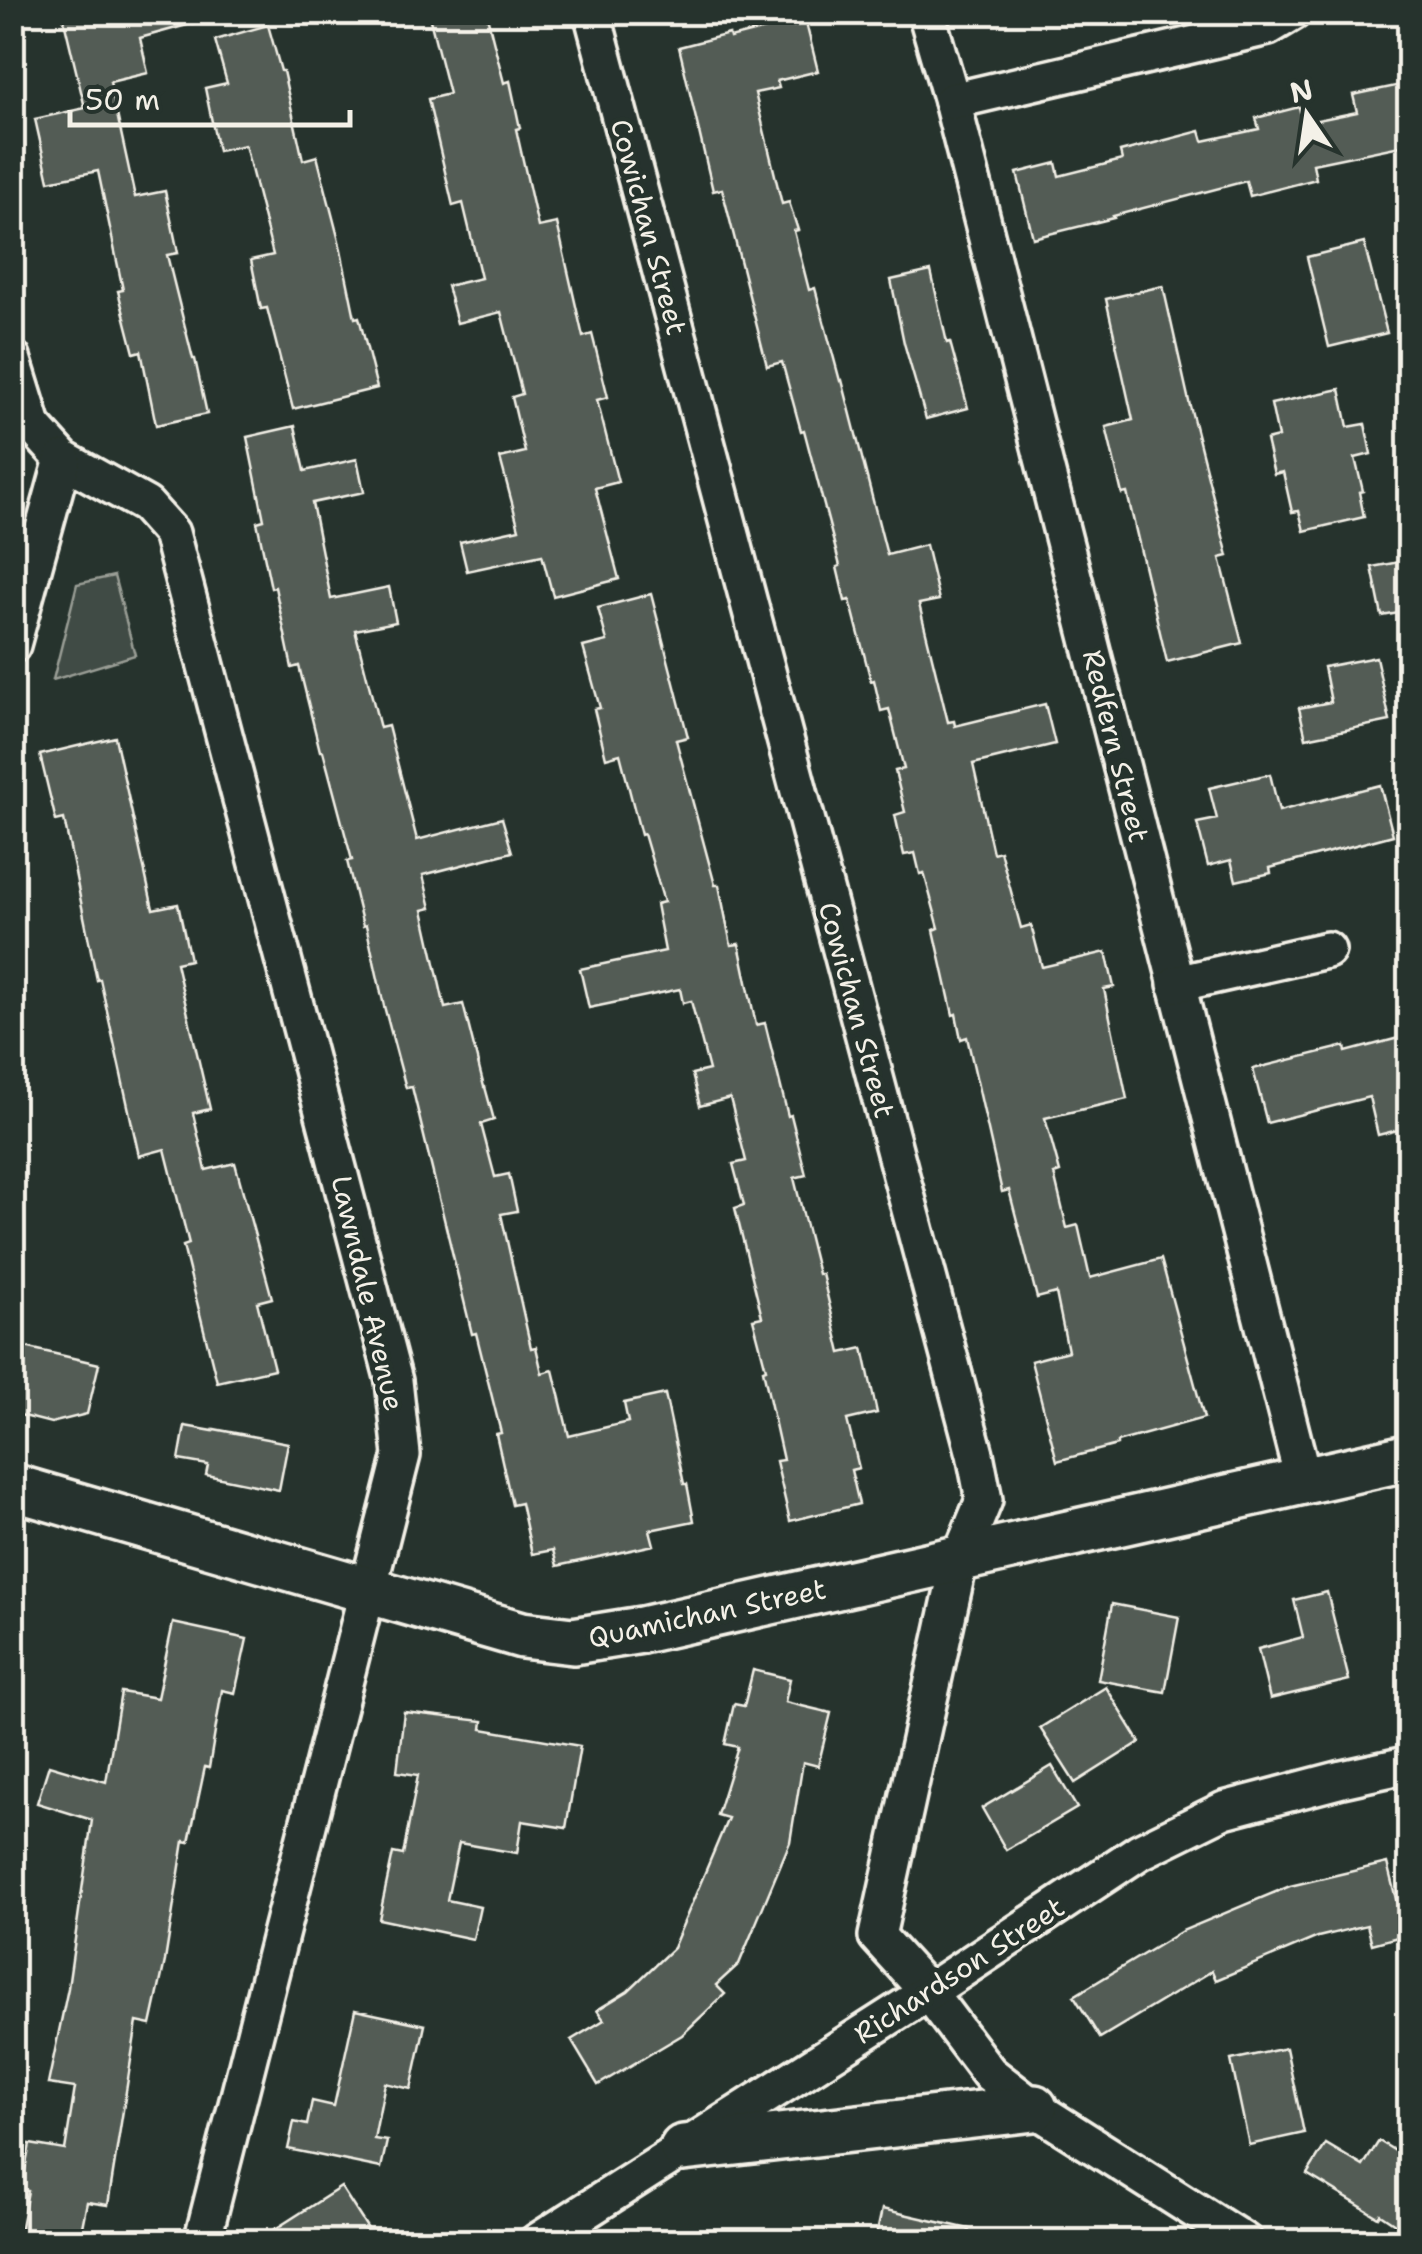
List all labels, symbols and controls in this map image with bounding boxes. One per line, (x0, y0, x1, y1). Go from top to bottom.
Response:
scale bar (70, 65, 350, 127)
north arrow (1257, 65, 1357, 165)
text: N (1286, 70, 1316, 112)
text: 50 m (85, 79, 160, 120)
street label: Cowichan Street (602, 115, 696, 339)
street label: Redfern Street (1074, 646, 1158, 846)
street label: Cowichan Street (810, 898, 904, 1122)
street label: Lawndale Avenue (322, 1172, 414, 1414)
street label: Quamichan Street (585, 1569, 829, 1657)
street label: Richardson Street (847, 1888, 1071, 2052)

